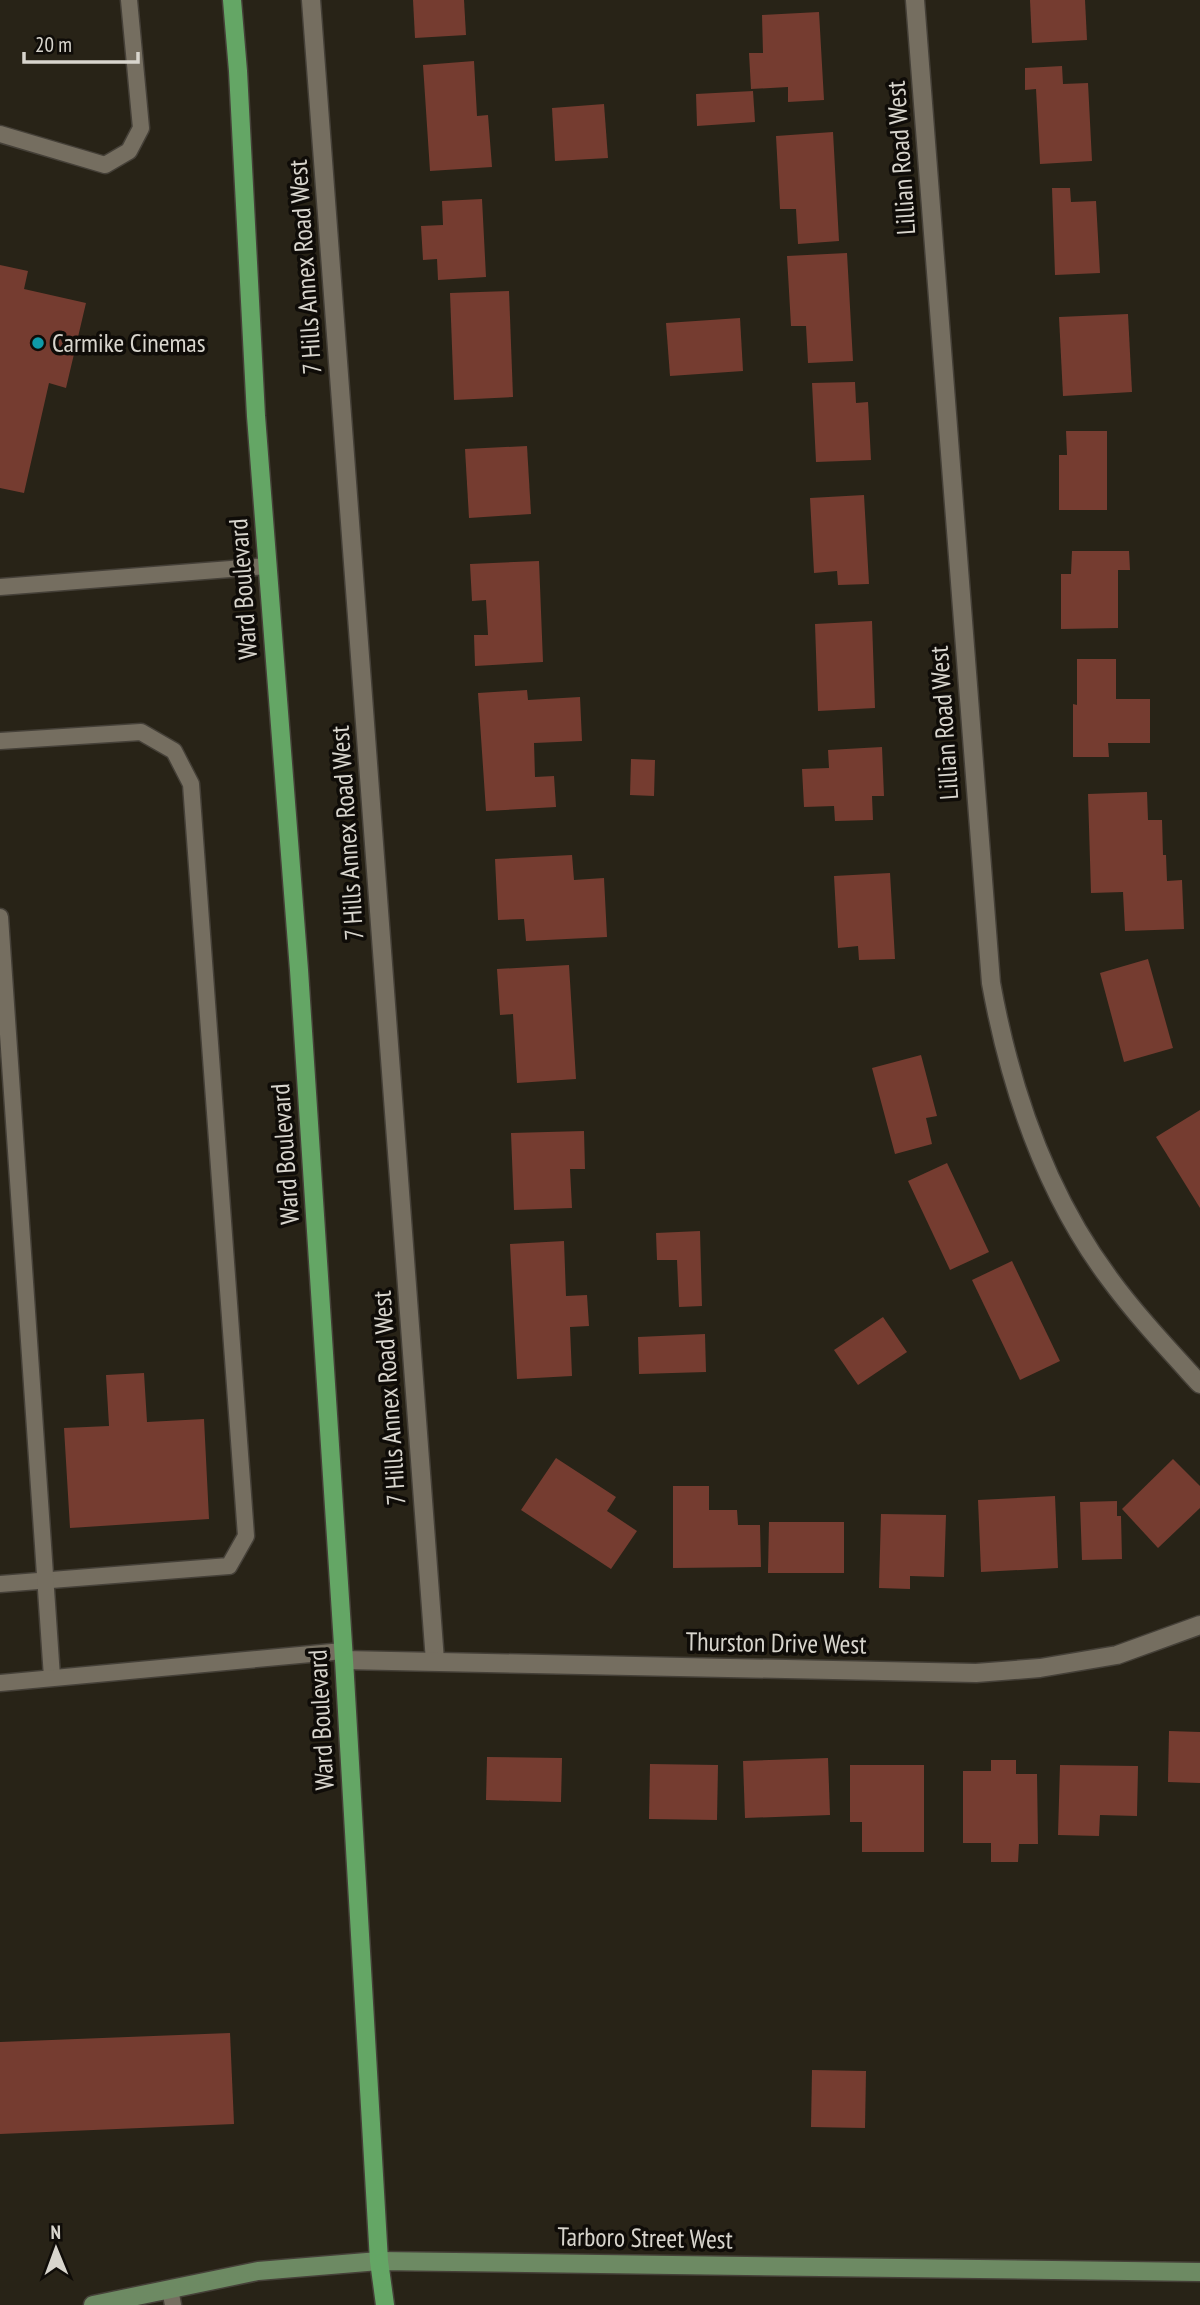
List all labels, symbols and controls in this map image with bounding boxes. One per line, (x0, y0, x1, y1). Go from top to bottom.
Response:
scale bar (24, 21, 138, 65)
text: 20 m (35, 31, 72, 58)
street label: Lillian Road West (879, 80, 922, 236)
street label: 7 Hills Annex Road West (281, 159, 328, 375)
place label: Carmike Cinemas (52, 326, 206, 359)
marker: Carmike Cinemas (30, 335, 46, 351)
street label: Ward Boulevard (221, 518, 264, 660)
street label: Lillian Road West (922, 645, 965, 801)
street label: 7 Hills Annex Road West (323, 725, 370, 941)
street label: Ward Boulevard (263, 1083, 306, 1225)
street label: 7 Hills Annex Road West (365, 1290, 412, 1506)
street label: Thurston Drive West (685, 1624, 867, 1661)
street label: Ward Boulevard (300, 1649, 341, 1791)
north arrow (21, 2214, 91, 2284)
street label: Tarboro Street West (557, 2219, 733, 2256)
text: N (50, 2220, 61, 2244)

